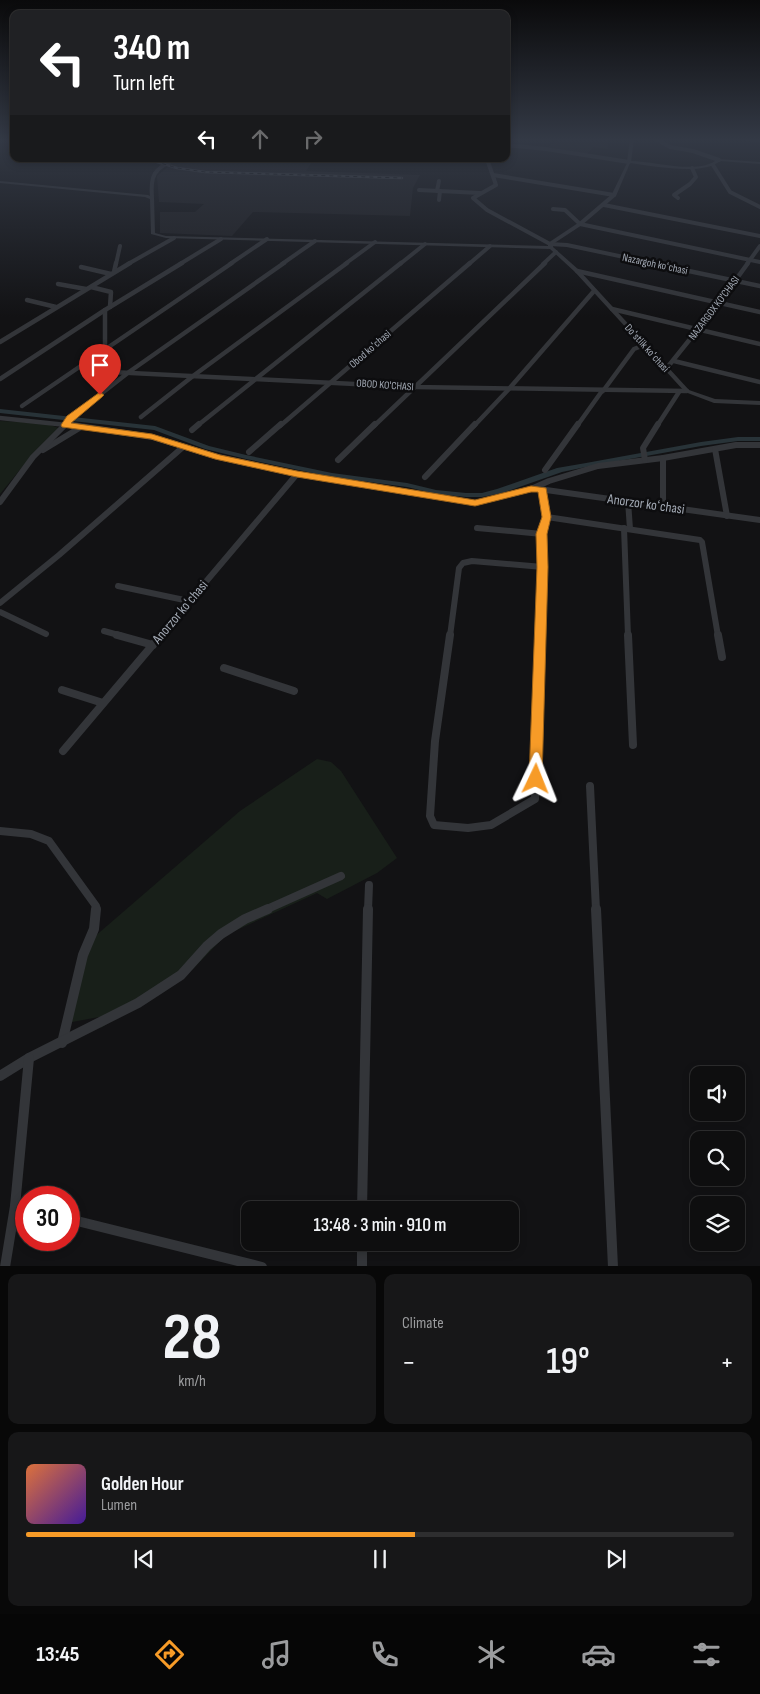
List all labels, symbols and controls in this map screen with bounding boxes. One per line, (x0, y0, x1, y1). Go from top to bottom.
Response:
text: 340 m (113, 27, 190, 70)
icon: left (30, 30, 95, 95)
text: Turn left (113, 70, 175, 97)
icon: left (193, 125, 221, 153)
icon: ahead (246, 125, 274, 153)
icon: right (299, 125, 327, 153)
street label: Nazargoh koʻchasi (621, 251, 689, 277)
street label: NAZARGOX KO'CHASI (686, 274, 742, 342)
street label: Doʻstlik koʻchasi (622, 321, 672, 375)
street label: Obod koʻchasi (346, 327, 394, 371)
pin (79, 344, 121, 395)
icon: arrive (86, 351, 114, 379)
street label: OBOD KO'CHASI (356, 377, 414, 393)
street label: Anorzor koʻchasi (605, 490, 686, 518)
street label: Anorzor koʻchasi (148, 577, 211, 648)
position arrow (509, 752, 561, 804)
map controls (690, 1066, 745, 1251)
button: sound (690, 1066, 745, 1121)
button: search (690, 1131, 745, 1186)
speed limit sign: 30 (15, 1186, 80, 1251)
button: layers (690, 1196, 745, 1251)
text: 13:48 · 3 min · 910 m (314, 1214, 446, 1237)
text: 28 (162, 1300, 222, 1378)
text: Climate (402, 1314, 444, 1333)
text: 19° (546, 1339, 590, 1384)
text: − (402, 1346, 416, 1379)
text: + (720, 1346, 734, 1379)
text: km/h (178, 1372, 206, 1391)
text: Golden Hour (101, 1473, 184, 1496)
text: Lumen (101, 1496, 137, 1515)
icon: previous (130, 1545, 158, 1573)
icon: pause (366, 1545, 394, 1573)
icon: next (602, 1545, 630, 1573)
icon: directions (152, 1637, 187, 1672)
icon: music (259, 1637, 294, 1672)
icon: phone (367, 1637, 402, 1672)
icon: climate (474, 1637, 509, 1672)
icon: car (581, 1637, 616, 1672)
icon: filters (689, 1637, 724, 1672)
text: 13:45 (36, 1641, 80, 1668)

